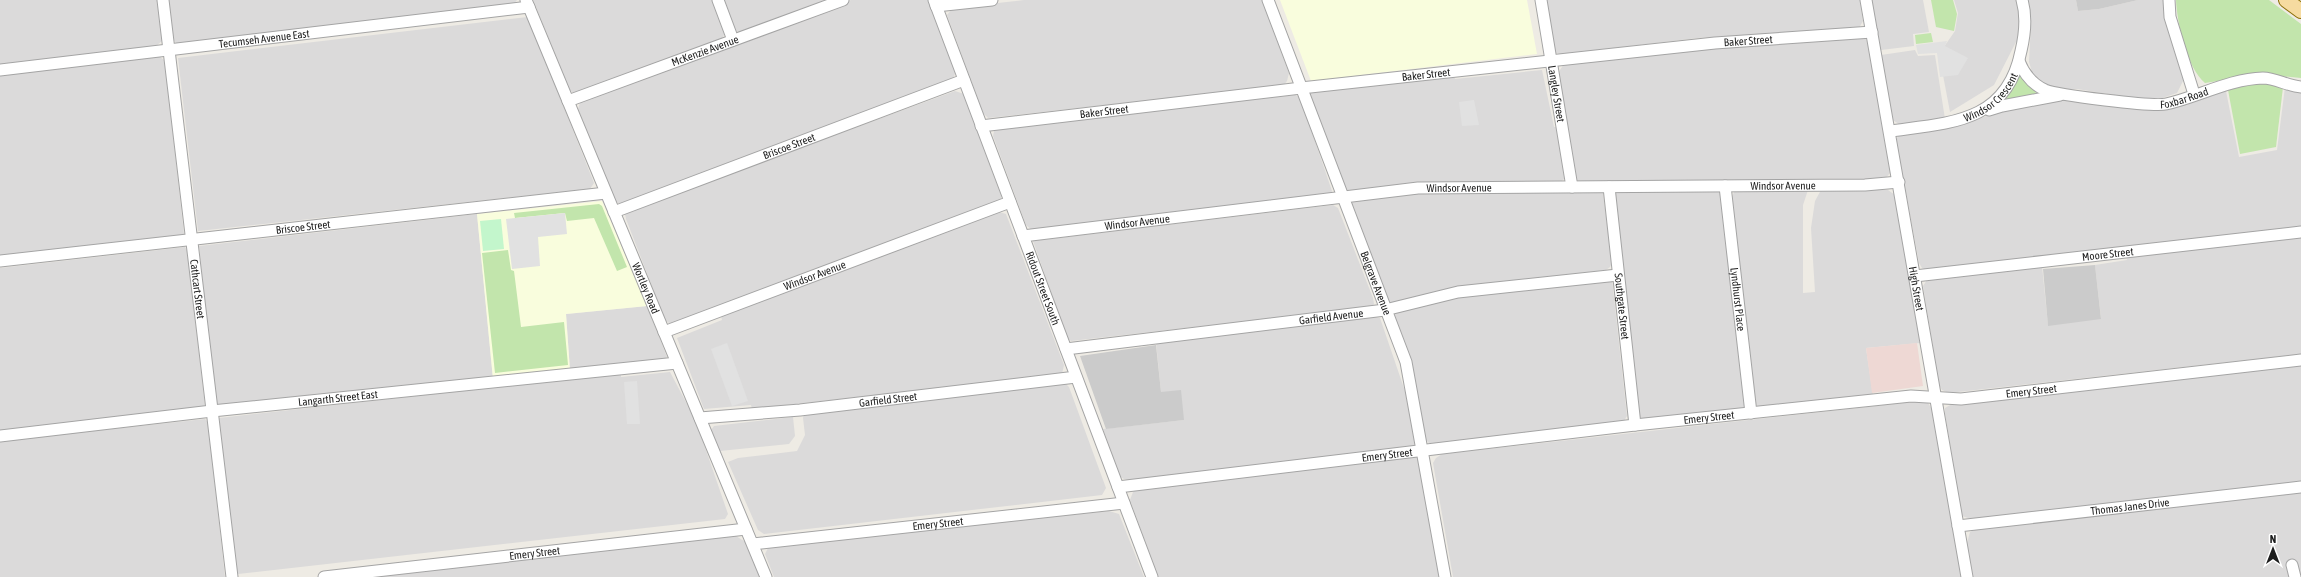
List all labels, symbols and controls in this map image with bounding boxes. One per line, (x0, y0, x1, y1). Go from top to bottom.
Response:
street label: Tecumseh Avenue East (218, 27, 310, 50)
street label: McKenzie Avenue (670, 33, 740, 68)
street label: Baker Street (1723, 33, 1773, 48)
street label: Langley Street (1546, 64, 1567, 123)
street label: Baker Street (1401, 66, 1451, 83)
street label: Windsor Crescent (1962, 71, 2020, 124)
street label: Foxbar Road (2160, 85, 2210, 111)
street label: Baker Street (1079, 103, 1129, 120)
street label: Briscoe Street (761, 131, 817, 161)
street label: Windsor Avenue (1750, 179, 1816, 192)
street label: Windsor Avenue (1426, 182, 1492, 194)
street label: Windsor Avenue (1104, 212, 1170, 232)
street label: Briscoe Street (275, 218, 331, 236)
street label: Moore Street (2081, 245, 2134, 263)
street label: Ridout Street South (1024, 250, 1062, 327)
street label: Belgrave Avenue (1358, 250, 1394, 317)
street label: Windsor Avenue (782, 258, 847, 292)
street label: Cathcart Street (188, 259, 207, 319)
street label: Wortley Road (630, 261, 662, 315)
street label: High Street (1907, 266, 1926, 312)
street label: Lyndhurst Place (1728, 267, 1748, 332)
street label: Southgate Street (1612, 272, 1632, 340)
street label: Garfield Avenue (1298, 307, 1364, 326)
street label: Emery Street (2005, 382, 2057, 400)
street label: Langarth Street East (297, 388, 378, 408)
street label: Garfield Street (858, 390, 918, 409)
street label: Emery Street (1683, 409, 1735, 426)
street label: Emery Street (1361, 446, 1413, 464)
street label: Thomas Janes Drive (2090, 496, 2170, 517)
street label: Emery Street (912, 515, 964, 532)
north arrow (2253, 529, 2293, 569)
text: N (2270, 533, 2276, 545)
street label: Emery Street (509, 544, 561, 562)

